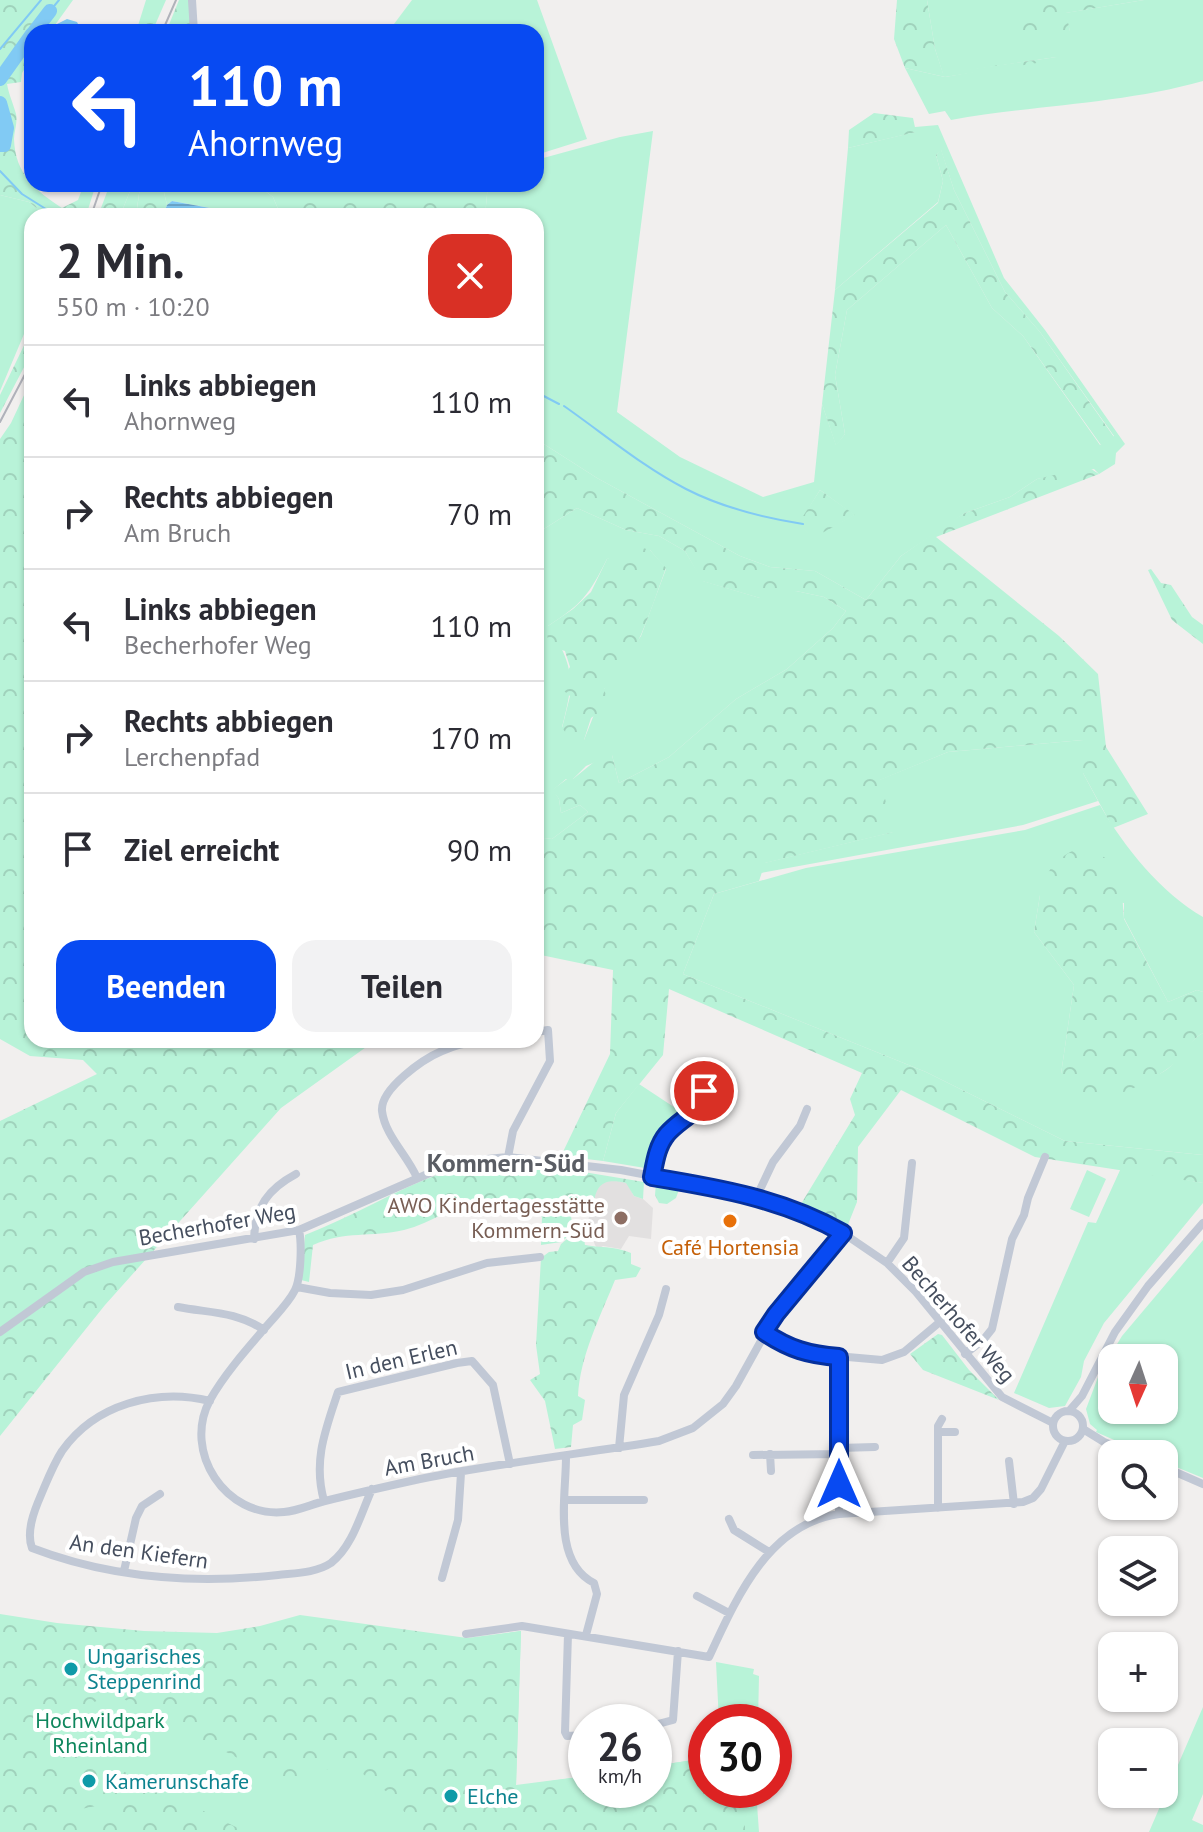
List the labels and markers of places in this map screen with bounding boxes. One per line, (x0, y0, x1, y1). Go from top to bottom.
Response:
pin (670, 1057, 738, 1125)
place label: AWO Kindertagesstätte Kommern-Süd (387, 1191, 605, 1244)
marker: AWO Kindertagesstätte Kommern-Süd (612, 1209, 630, 1227)
marker: Café Hortensia (721, 1212, 739, 1230)
place label: Café Hortensia (661, 1233, 799, 1261)
place label: Ungarisches Steppenrind (87, 1642, 201, 1695)
marker: Ungarisches Steppenrind (62, 1660, 80, 1678)
place label: Kamerunschafe (105, 1767, 249, 1795)
marker: Kamerunschafe (80, 1772, 98, 1790)
place label: Elche (467, 1782, 518, 1810)
marker: Elche (442, 1787, 460, 1805)

